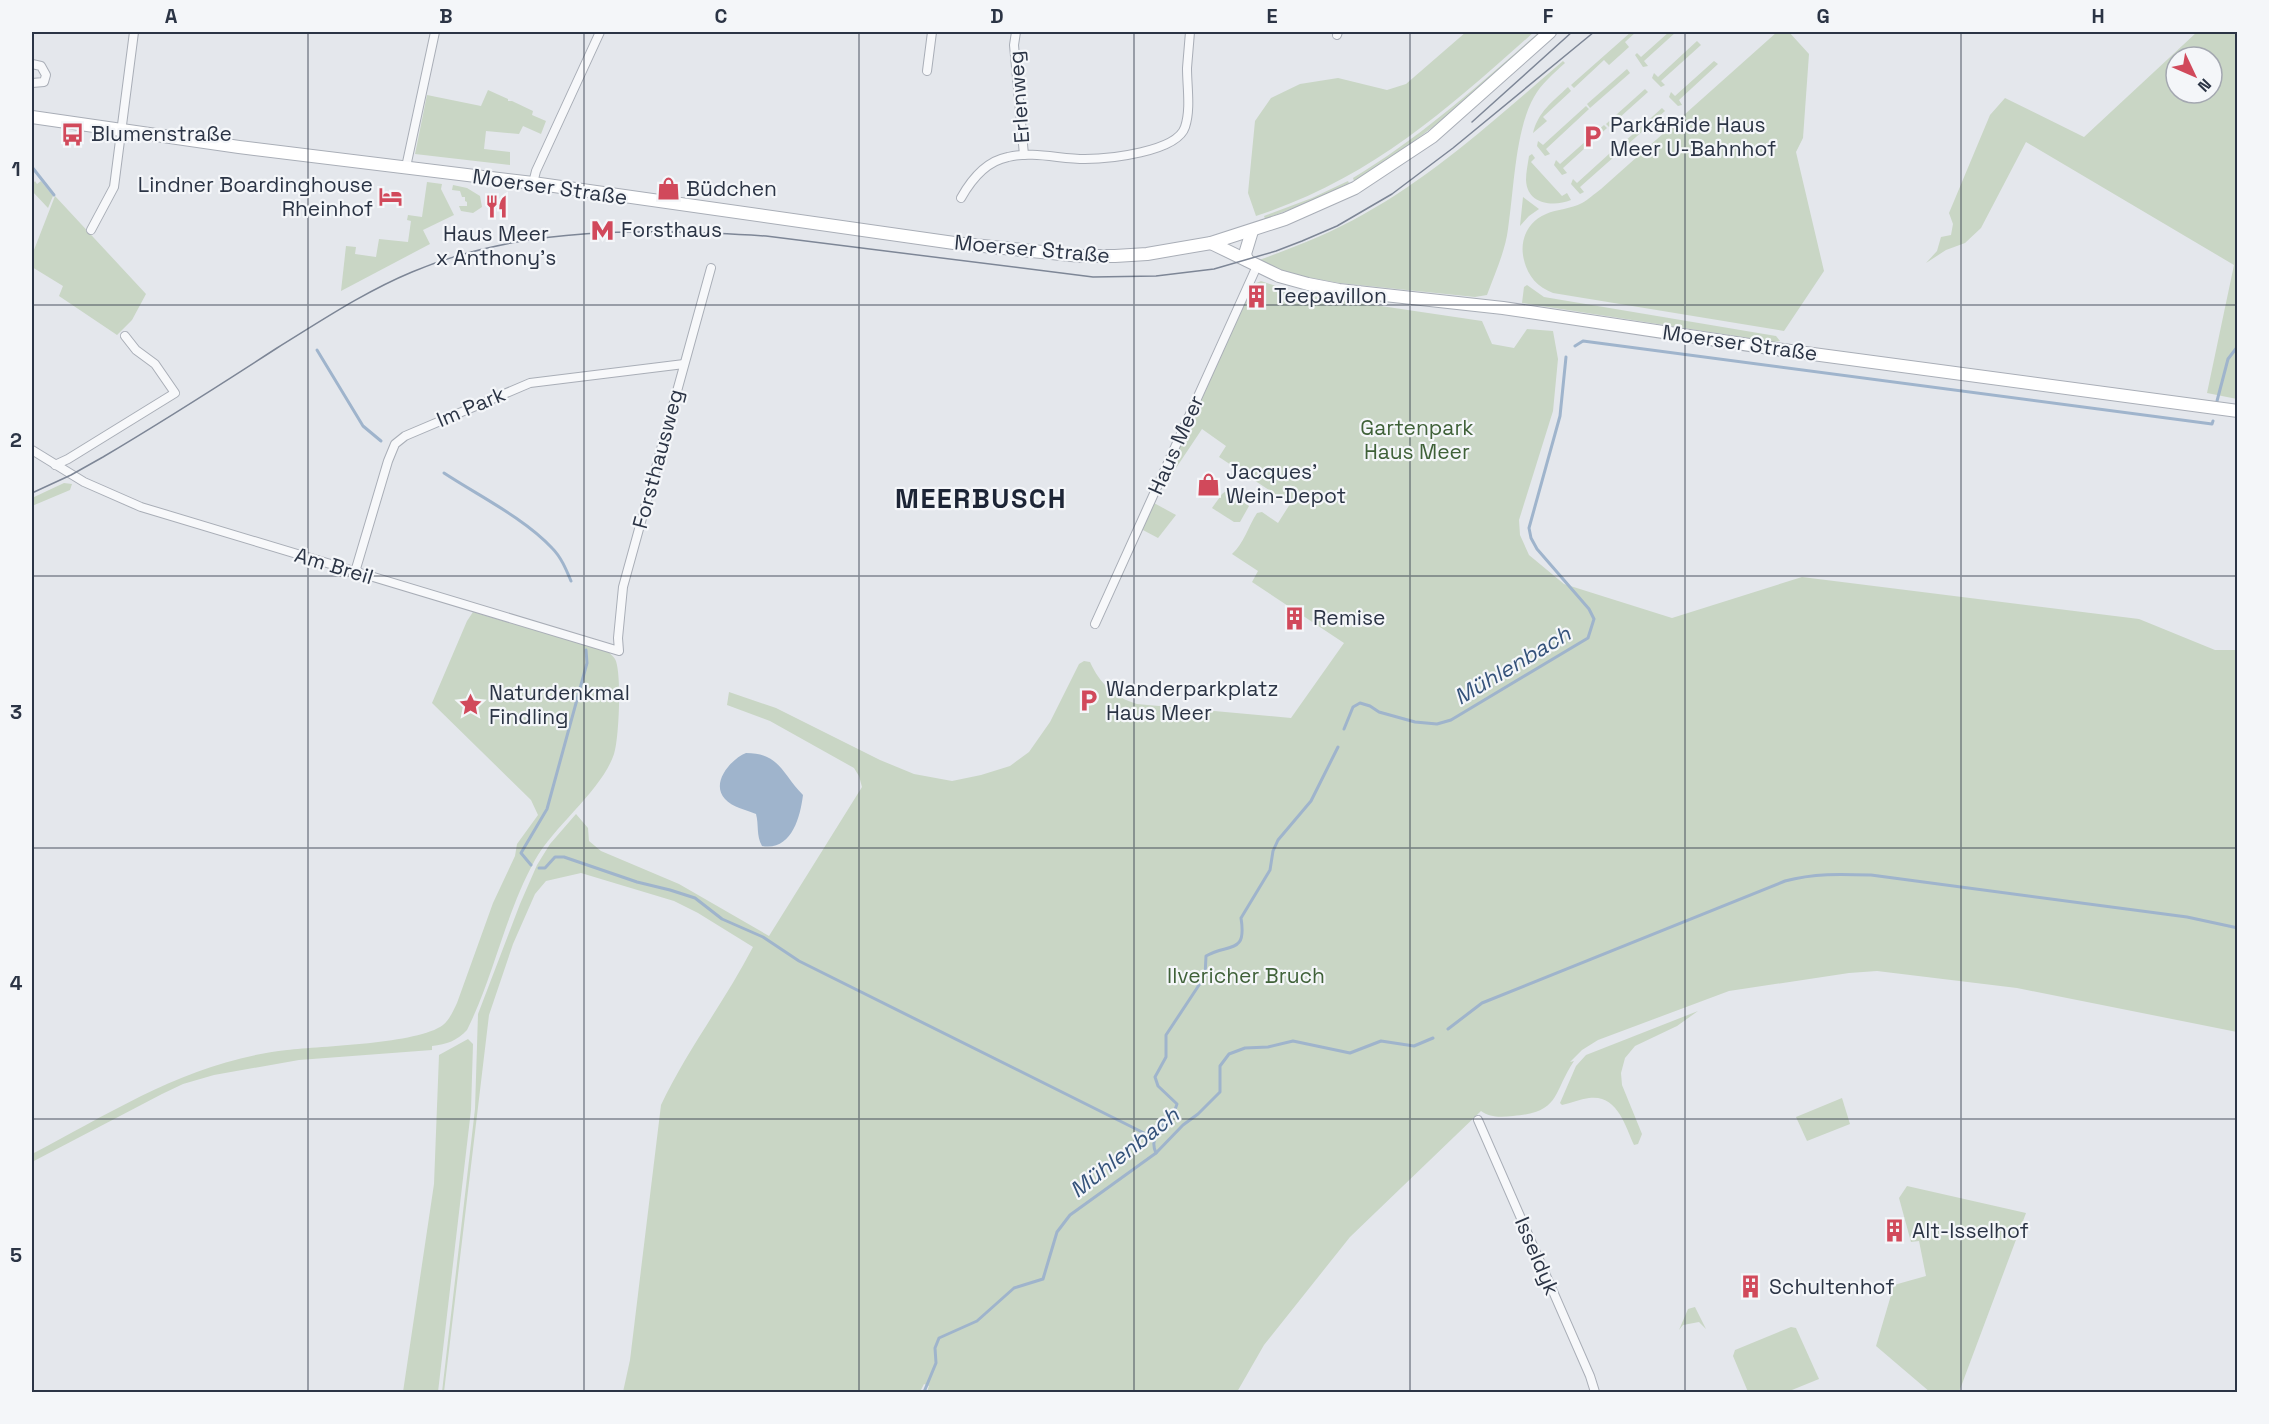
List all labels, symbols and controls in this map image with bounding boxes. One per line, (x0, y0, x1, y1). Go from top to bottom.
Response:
text: A (165, 3, 178, 29)
text: B (439, 3, 453, 29)
text: C (715, 3, 728, 29)
text: D (990, 3, 1004, 29)
text: E (1266, 3, 1278, 29)
text: F (1543, 3, 1554, 29)
text: G (1816, 3, 1830, 29)
text: H (2091, 3, 2105, 29)
north arrow (2164, 45, 2224, 105)
street label: Erlenweg (1002, 50, 1035, 144)
text: N (2193, 74, 2216, 96)
place label: Park&Ride Haus Meer U-Bahnhof (1610, 111, 1776, 162)
place label: Blumenstraße (91, 120, 232, 147)
bus stop icon: Blumenstraße (60, 121, 86, 147)
parking icon: Park&Ride Haus Meer U-Bahnhof (1579, 124, 1605, 150)
text: 1 (11, 156, 21, 182)
street label: Moerser Straße (471, 162, 629, 211)
place label: Lindner Boardinghouse Rheinhof (138, 171, 373, 222)
place label: Büdchen (686, 175, 777, 202)
shop icon: Büdchen (655, 176, 681, 202)
hotel icon: Lindner Boardinghouse Rheinhof (378, 184, 404, 210)
restaurant icon: Haus Meer x Anthony's (483, 193, 509, 219)
place label: Forsthaus (621, 216, 722, 243)
metro station icon: Forsthaus (590, 217, 616, 243)
place label: Haus Meer x Anthony's (436, 220, 556, 271)
street label: Moerser Straße (953, 228, 1111, 269)
place label: Teepavillon (1274, 282, 1387, 309)
building icon: Teepavillon (1243, 283, 1269, 309)
street label: Moerser Straße (1661, 318, 1819, 367)
street label: Im Park (432, 380, 509, 433)
street label: Forsthausweg (626, 386, 689, 532)
street label: Haus Meer (1142, 391, 1209, 499)
park label: Gartenpark Haus Meer (1360, 414, 1474, 465)
text: 2 (10, 427, 22, 453)
place label: Jacques’ Wein-Depot (1226, 458, 1346, 509)
shop icon: Jacques’ Wein-Depot (1195, 471, 1221, 497)
district label: MEERBUSCH (895, 481, 1067, 516)
street label: Am Breil (292, 541, 377, 590)
place label: Remise (1313, 604, 1385, 631)
building icon: Remise (1282, 605, 1308, 631)
water label: Mühlenbach (1449, 619, 1576, 711)
place label: Wanderparkplatz Haus Meer (1106, 675, 1278, 726)
place label: Naturdenkmal Findling (489, 679, 630, 730)
parking icon: Wanderparkplatz Haus Meer (1075, 688, 1101, 714)
place icon: Naturdenkmal Findling (458, 692, 484, 718)
text: 3 (10, 699, 22, 725)
park label: Ilvericher Bruch (1167, 962, 1325, 989)
text: 4 (10, 970, 23, 996)
water label: Mühlenbach (1064, 1100, 1185, 1203)
street label: Isseldyk (1509, 1213, 1566, 1299)
place label: Alt-Isselhof (1912, 1217, 2029, 1244)
building icon: Alt-Isselhof (1881, 1218, 1907, 1244)
text: 5 (10, 1242, 22, 1268)
place label: Schultenhof (1769, 1273, 1894, 1300)
building icon: Schultenhof (1738, 1274, 1764, 1300)

